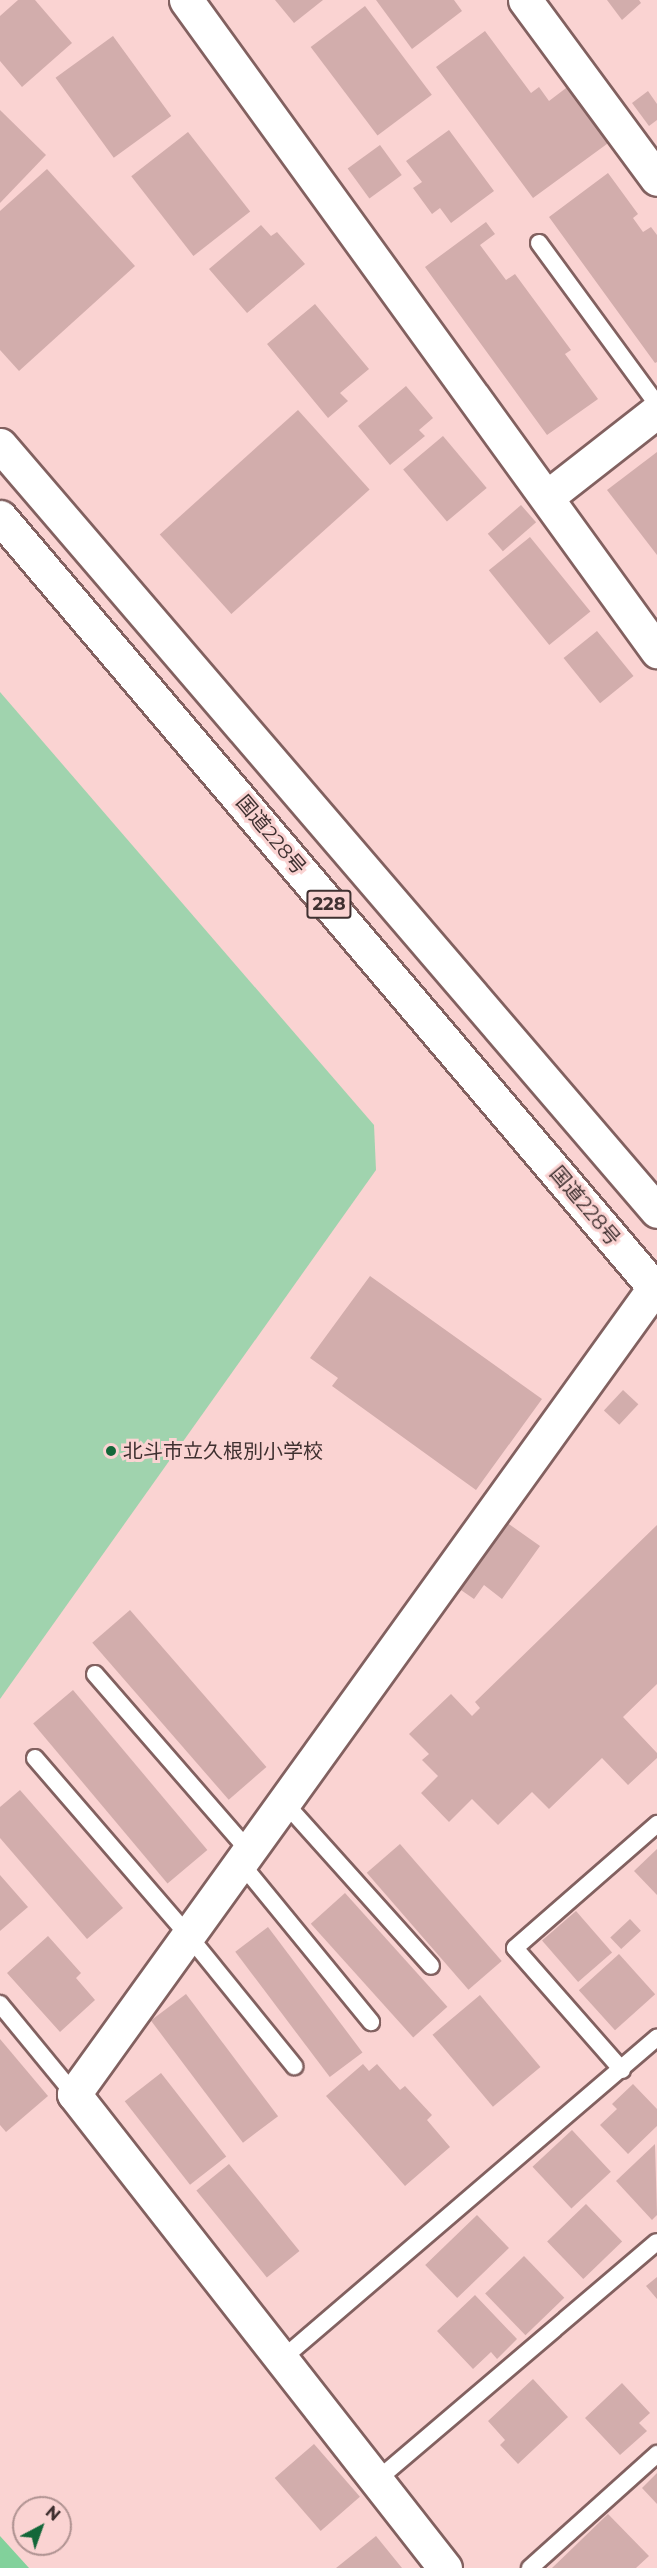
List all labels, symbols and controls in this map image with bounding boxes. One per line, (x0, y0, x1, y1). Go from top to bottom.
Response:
street label: 国道228号 (231, 791, 311, 879)
road number: 228 (305, 889, 353, 919)
street label: 国道228号 (545, 1162, 625, 1250)
place label: 北斗市立久根別小学校 (123, 1439, 323, 1463)
marker: 北斗市立久根別小学校 (104, 1444, 118, 1458)
north arrow (12, 2496, 72, 2556)
text: N (42, 2502, 64, 2525)

